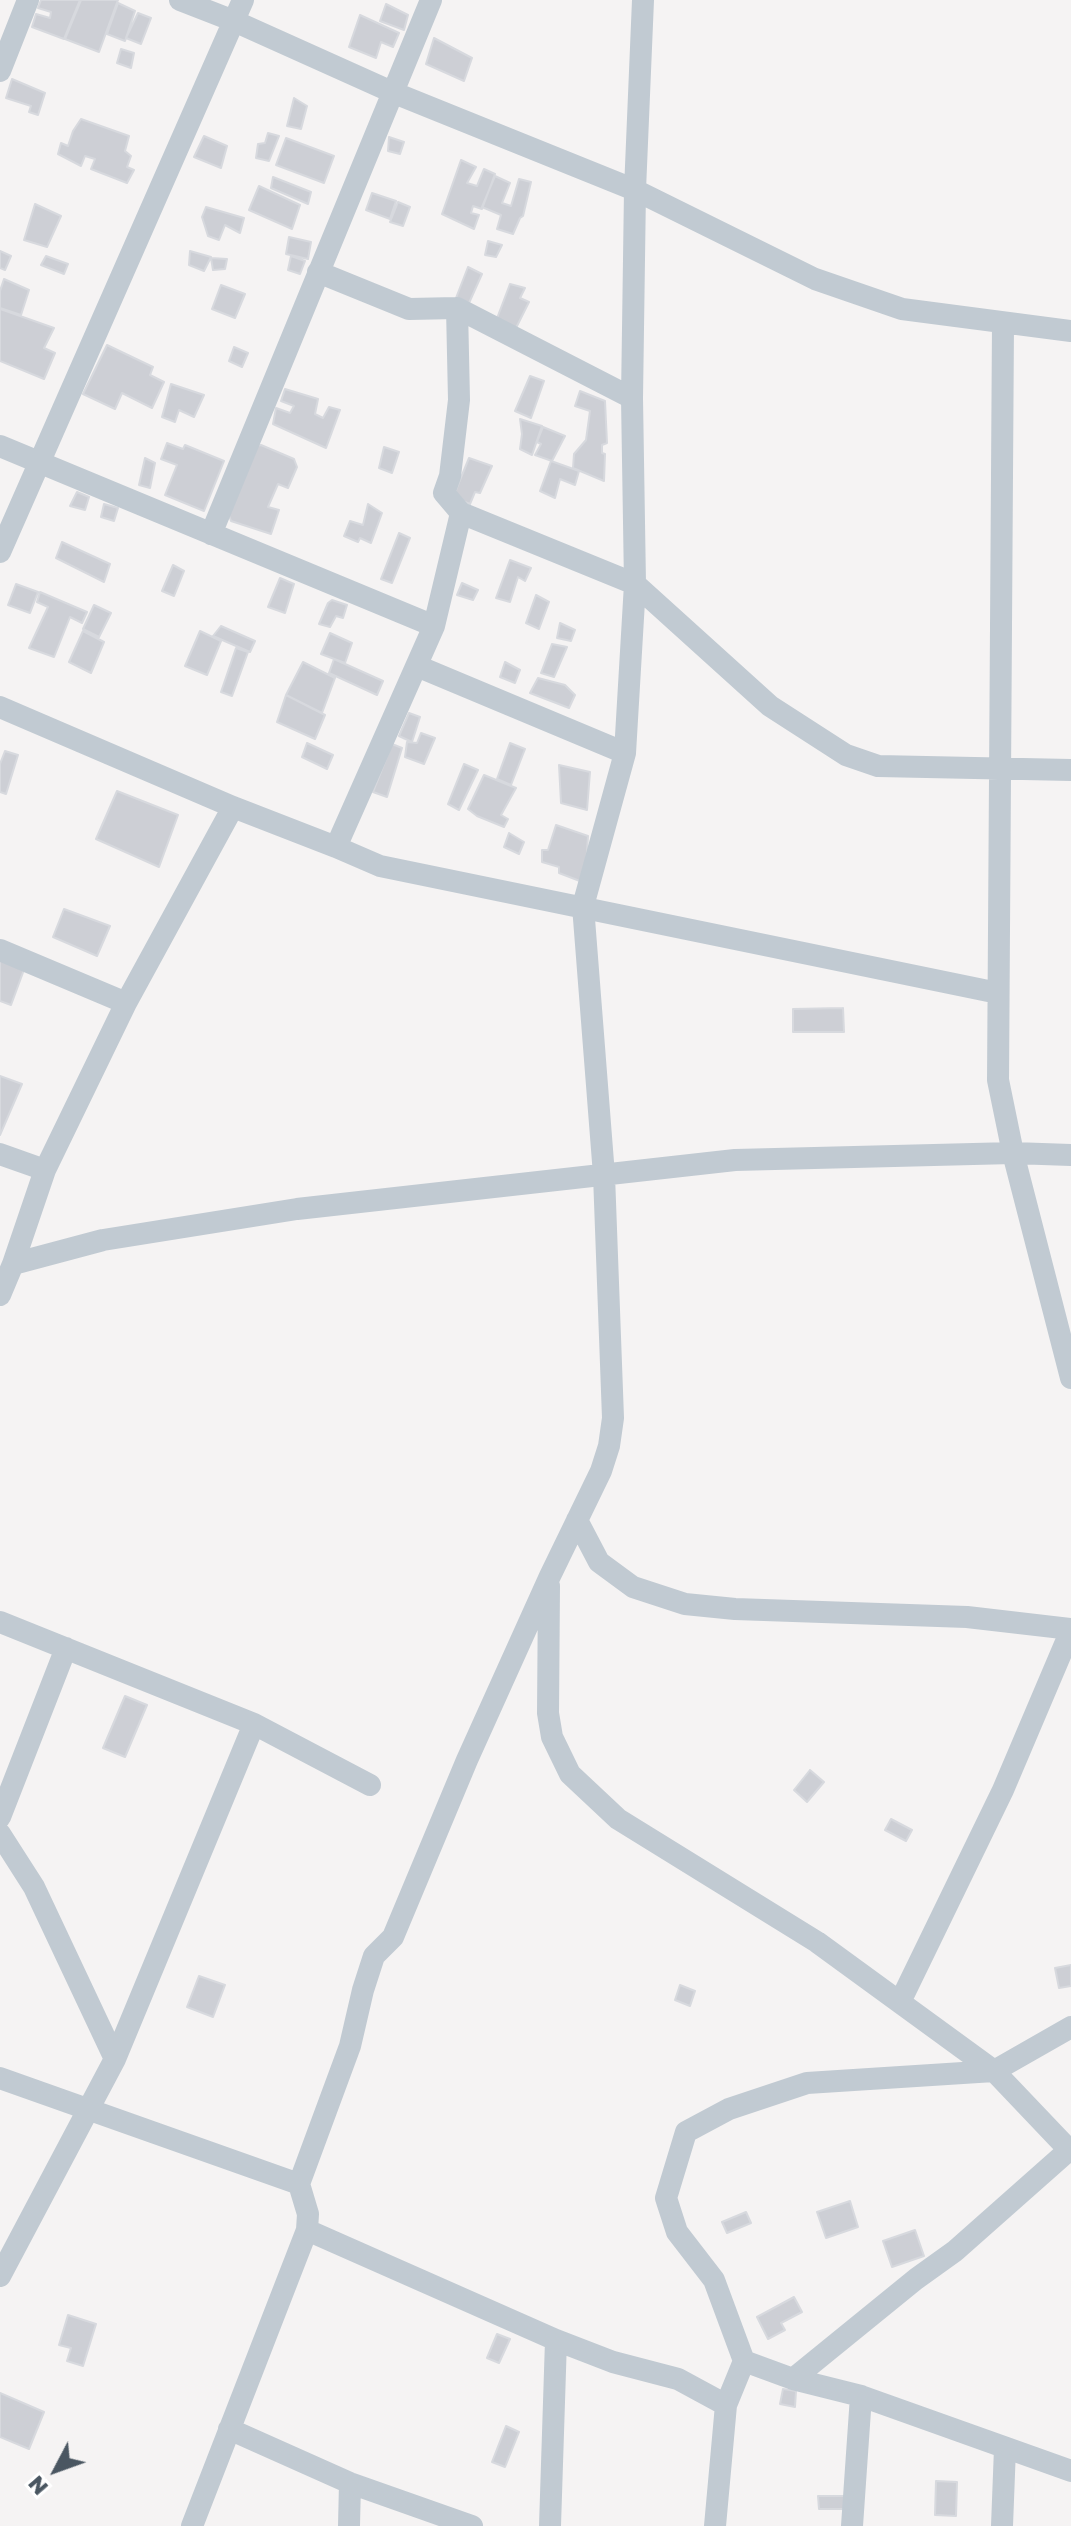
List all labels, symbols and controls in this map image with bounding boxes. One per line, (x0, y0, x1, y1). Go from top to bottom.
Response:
north arrow (16, 2430, 96, 2510)
text: N (22, 2471, 53, 2501)

